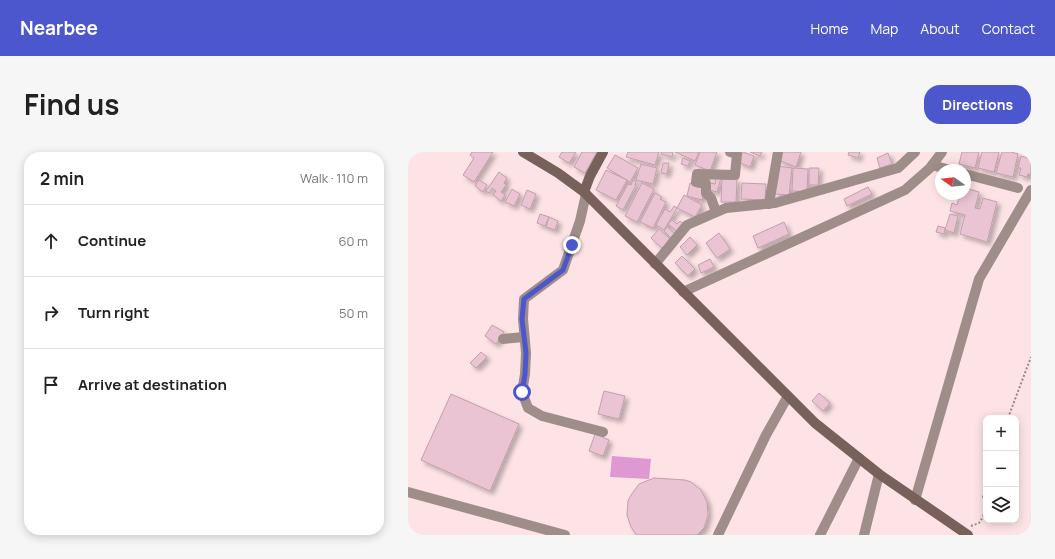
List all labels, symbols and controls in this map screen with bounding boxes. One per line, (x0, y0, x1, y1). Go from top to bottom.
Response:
text: Nearbee (20, 15, 98, 41)
text: Home (811, 19, 848, 38)
text: Map (870, 19, 898, 38)
text: About (920, 19, 960, 38)
text: Contact (982, 19, 1035, 38)
text: Find us (24, 85, 119, 123)
button: Directions (924, 85, 1031, 124)
north arrow (935, 164, 971, 200)
text: 2 min (40, 167, 84, 190)
text: Walk · 110 m (300, 169, 368, 187)
icon: ahead (40, 230, 62, 252)
text: Continue (78, 230, 146, 251)
text: 60 m (338, 232, 368, 250)
route end (563, 236, 581, 254)
icon: right (40, 302, 62, 324)
text: Turn right (78, 302, 149, 323)
text: 50 m (339, 304, 368, 322)
icon: arrive (40, 374, 62, 396)
text: Arrive at destination (78, 374, 227, 395)
route start (513, 383, 531, 401)
map controls (983, 415, 1019, 523)
button: + (983, 415, 1019, 451)
button: − (983, 451, 1019, 487)
button: layers (983, 487, 1019, 523)

